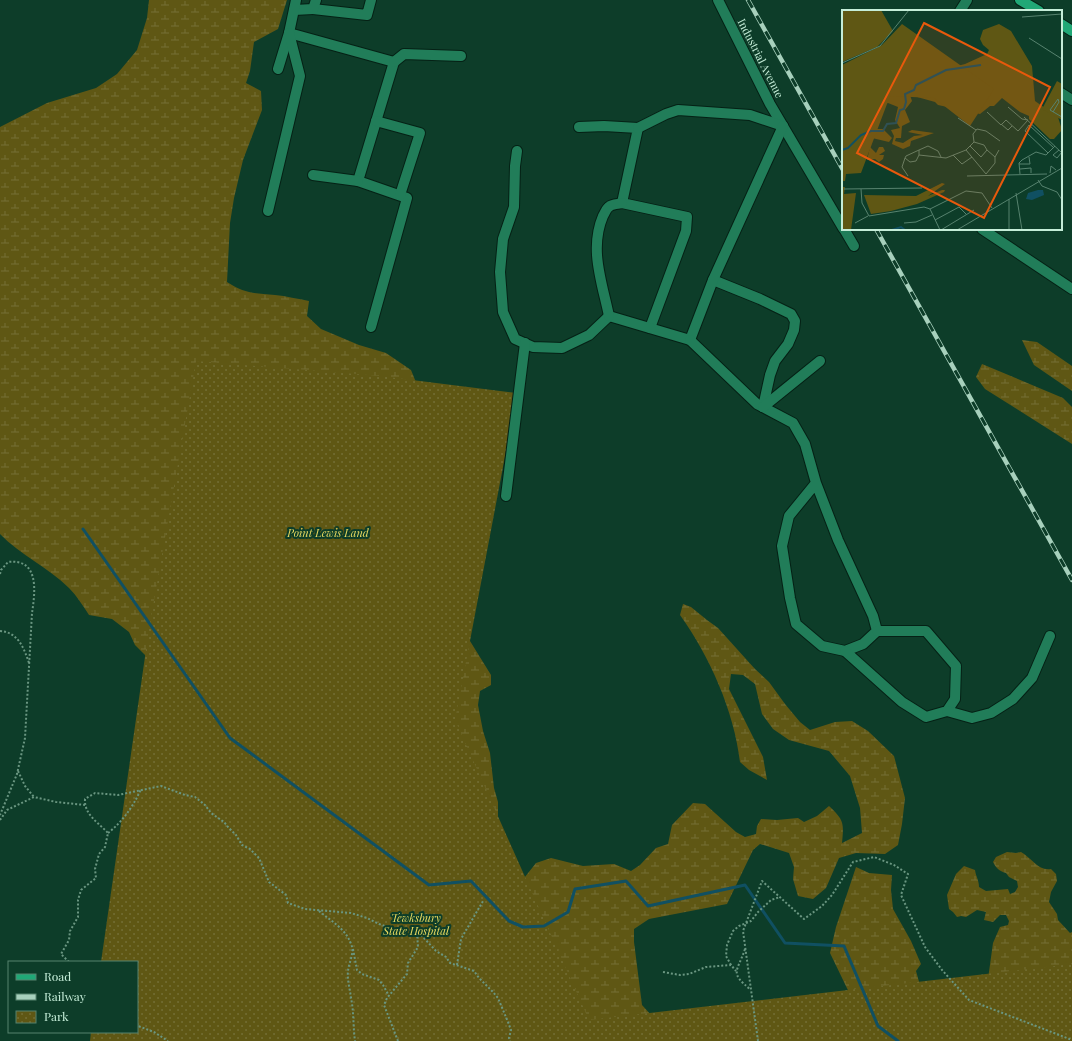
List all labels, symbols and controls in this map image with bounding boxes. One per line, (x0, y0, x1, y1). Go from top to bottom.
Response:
inset map (842, 10, 1062, 230)
street label: Industrial Avenue (735, 16, 788, 101)
park label: Point Lewis Land (286, 525, 370, 540)
park label: Tewksbury State Hospital (382, 910, 450, 938)
legend (8, 961, 138, 1033)
text: Road (44, 968, 71, 984)
text: Railway (44, 988, 86, 1004)
text: Park (44, 1008, 69, 1024)

